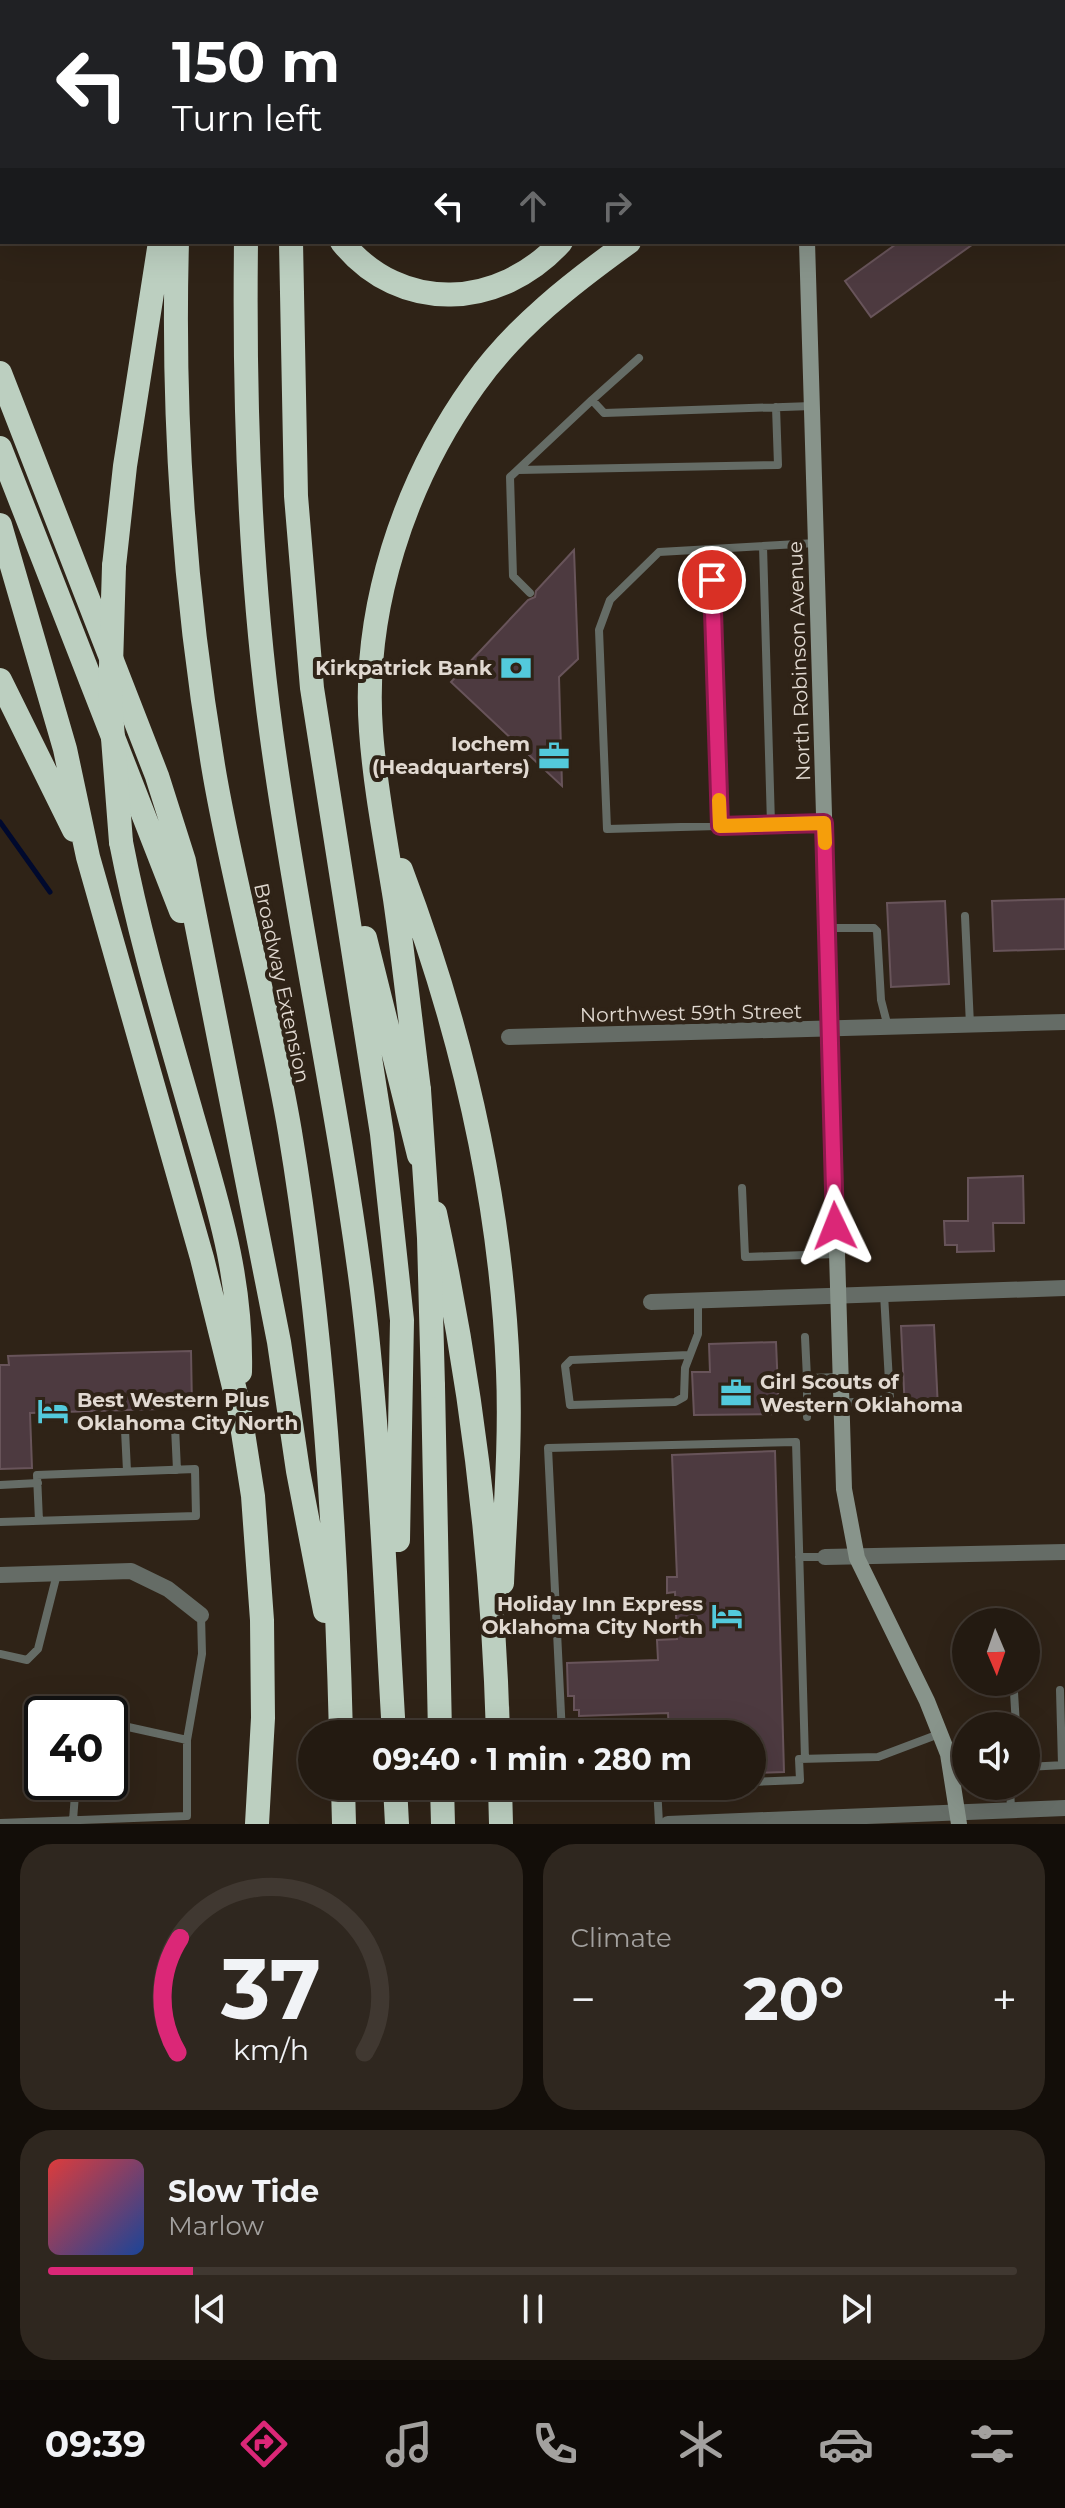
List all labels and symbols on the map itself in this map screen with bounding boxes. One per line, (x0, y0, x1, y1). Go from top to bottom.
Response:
street label: North Robinson Avenue (783, 541, 815, 781)
pin (678, 546, 746, 614)
bank icon: Kirkpatrick Bank (499, 651, 533, 685)
place label: Kirkpatrick Bank (315, 656, 493, 680)
place label: Iochem (Headquarters) (372, 732, 530, 779)
office icon: Iochem (Headquarters) (537, 739, 571, 773)
street label: Broadway Extension (249, 881, 315, 1085)
street label: Northwest 59th Street (580, 999, 802, 1027)
position arrow (793, 1184, 877, 1268)
place label: Girl Scouts of Western Oklahoma (760, 1370, 963, 1417)
office icon: Girl Scouts of Western Oklahoma (719, 1376, 753, 1410)
place label: Best Western Plus Oklahoma City North (77, 1388, 298, 1435)
hotel icon: Best Western Plus Oklahoma City North (36, 1394, 70, 1428)
place label: Holiday Inn Express Oklahoma City North (482, 1592, 703, 1639)
hotel icon: Holiday Inn Express Oklahoma City North (710, 1599, 744, 1633)
north arrow (952, 1608, 1040, 1696)
speed limit sign: 40 (24, 1696, 128, 1800)

